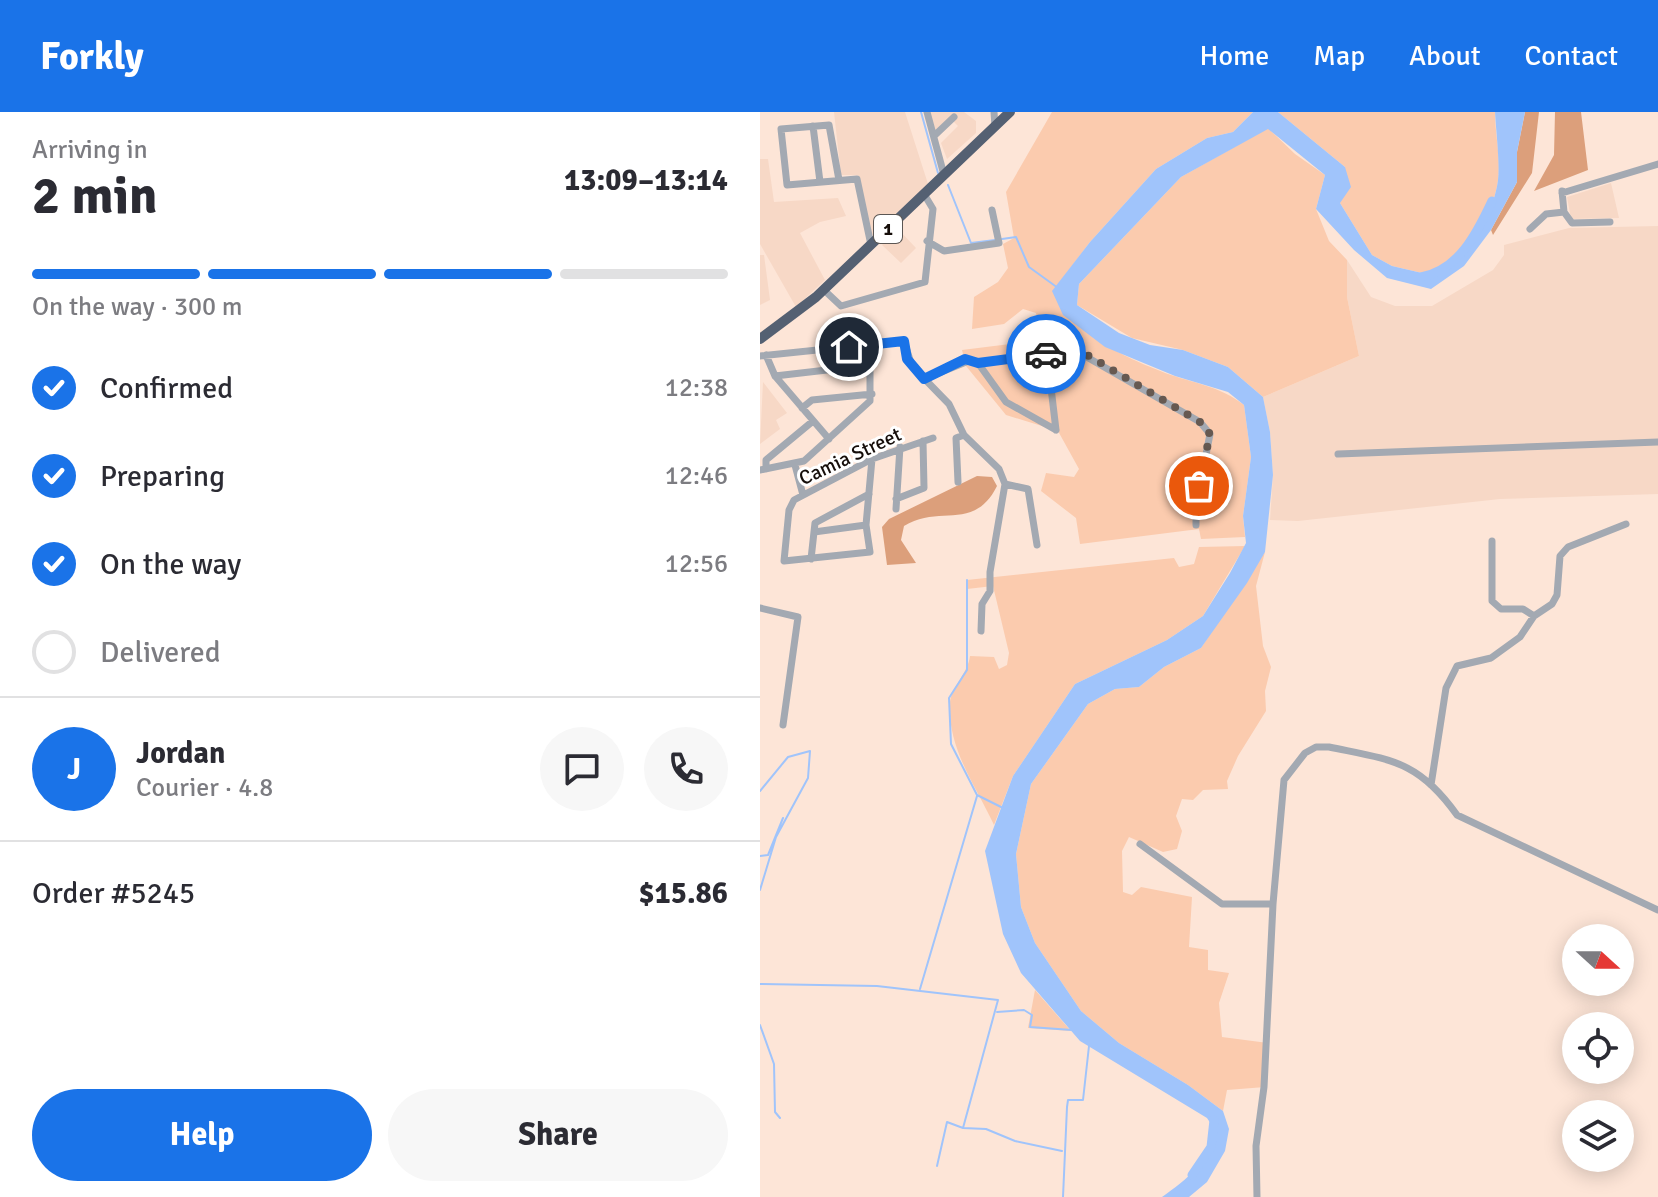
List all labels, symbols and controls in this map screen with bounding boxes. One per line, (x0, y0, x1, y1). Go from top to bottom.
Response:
text: Forkly (40, 33, 144, 80)
text: Home (1200, 39, 1269, 73)
text: Map (1313, 39, 1365, 73)
text: About (1409, 39, 1481, 73)
text: Contact (1525, 39, 1618, 73)
text: Arriving in (32, 134, 148, 166)
text: 13:09–13:14 (564, 162, 728, 199)
text: 2 min (32, 164, 158, 228)
road number: 1 (874, 215, 902, 243)
text: On the way · 300 m (32, 291, 242, 323)
pin (815, 313, 883, 381)
courier (1006, 314, 1086, 394)
icon: home (827, 325, 871, 369)
icon: car (1024, 332, 1068, 376)
icon: check (32, 366, 76, 410)
text: Confirmed (100, 370, 233, 407)
text: 12:38 (665, 372, 728, 404)
street label: Camia Street (795, 422, 905, 491)
pin (1165, 452, 1233, 520)
icon: check (32, 454, 76, 498)
text: Preparing (100, 458, 225, 495)
text: 12:46 (665, 460, 728, 492)
icon: bag (1177, 464, 1221, 508)
icon: check (32, 542, 76, 586)
text: On the way (100, 546, 241, 583)
text: 12:56 (665, 548, 728, 580)
text: Delivered (100, 634, 221, 671)
button: chat (540, 727, 624, 811)
button: phone (644, 727, 728, 811)
text: Jordan (136, 735, 225, 772)
text: J (67, 751, 81, 788)
text: Courier · 4.8 (136, 772, 273, 804)
text: Order #5245 (32, 875, 195, 912)
text: $15.86 (638, 875, 728, 912)
north arrow (1562, 924, 1634, 996)
map controls (1562, 924, 1634, 1172)
button: locate (1562, 1012, 1634, 1084)
button: Help (32, 1089, 372, 1181)
button: Share (388, 1089, 728, 1181)
button: layers (1562, 1100, 1634, 1172)

